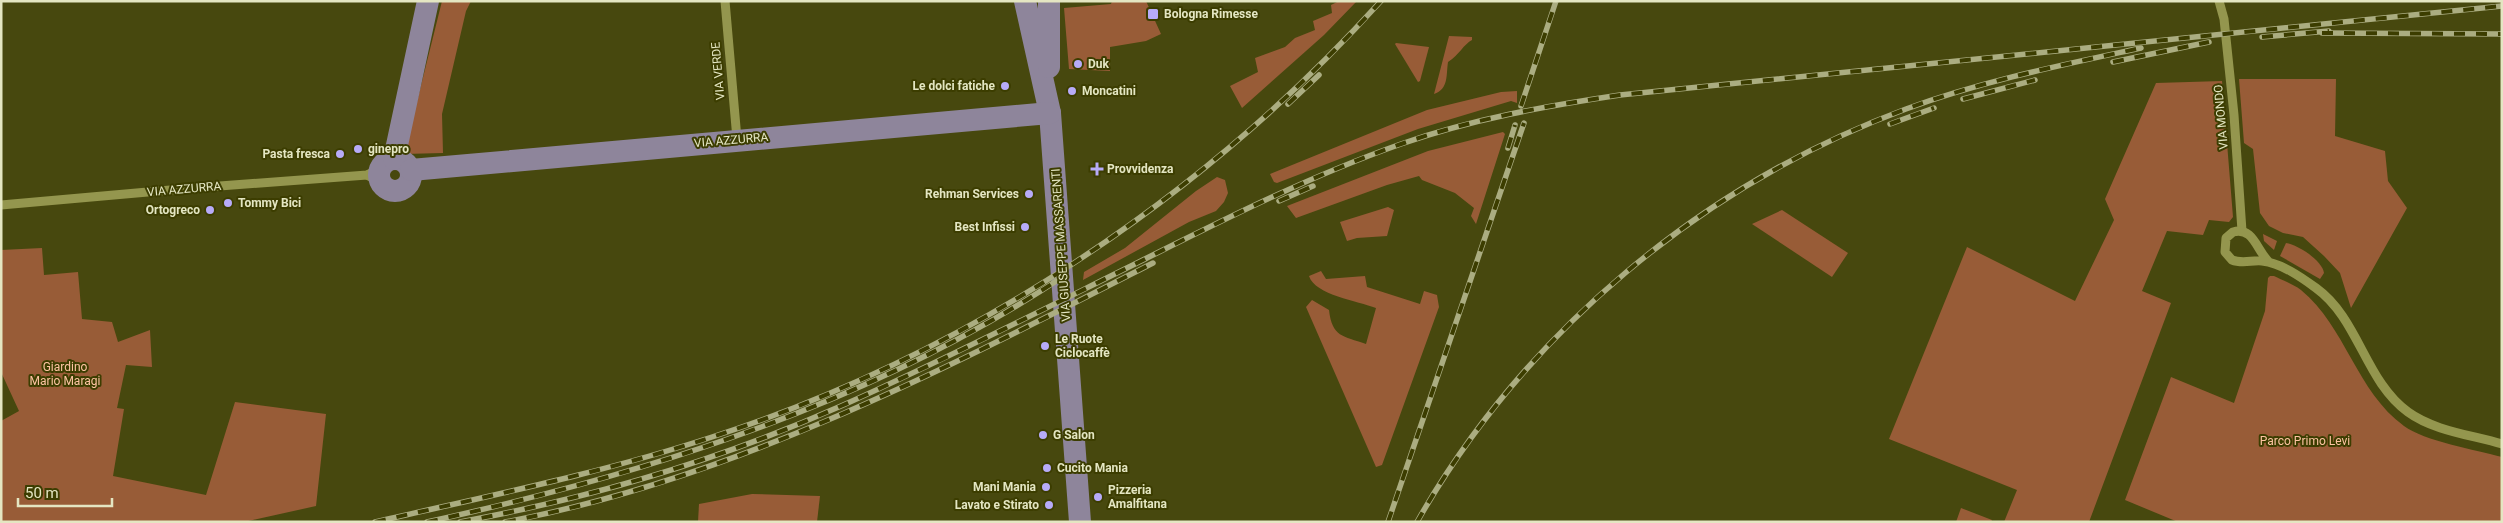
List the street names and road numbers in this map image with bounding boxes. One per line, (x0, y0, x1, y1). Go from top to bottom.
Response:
street label: VIA VERDE (708, 41, 728, 101)
street label: VIA MONDO (2211, 84, 2231, 150)
street label: VIA AZZURRA (693, 130, 769, 150)
street label: VIA GIUSEPPE MASSARENTI (1049, 168, 1073, 322)
street label: VIA AZZURRA (146, 179, 222, 199)

